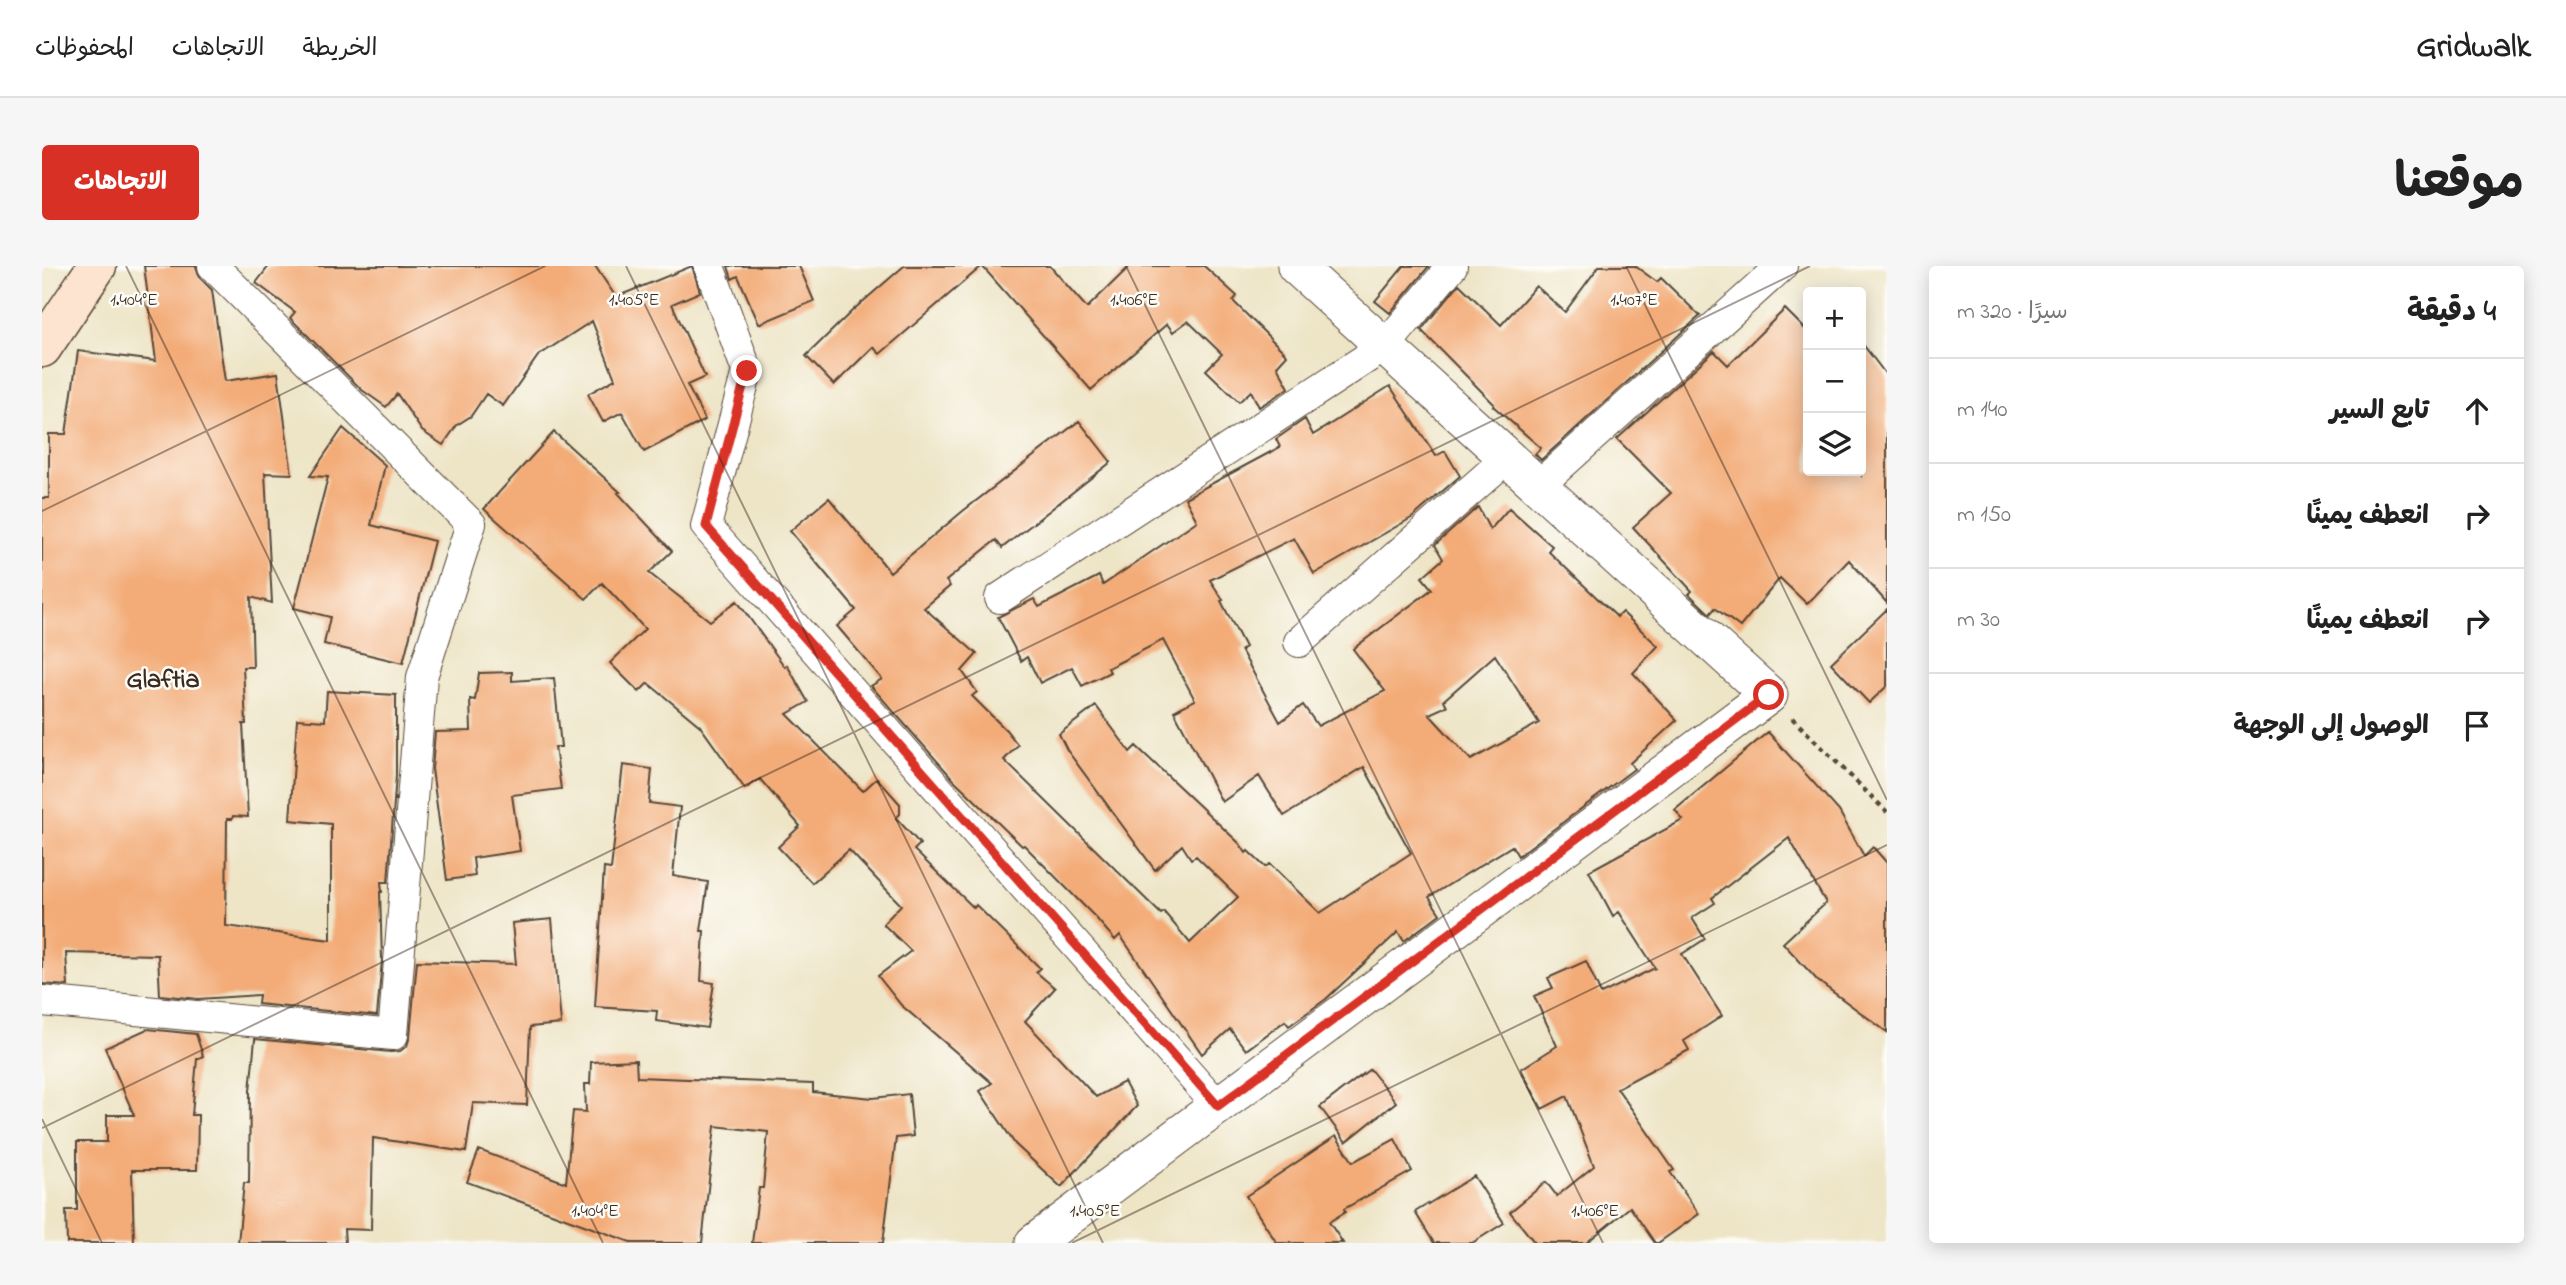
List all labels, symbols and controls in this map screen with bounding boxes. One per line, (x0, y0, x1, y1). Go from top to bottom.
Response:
text: Gridwalk (2416, 24, 2531, 72)
text: المحفوظات (35, 32, 134, 67)
text: الاتجاهات (172, 32, 265, 67)
text: الخريطة (303, 32, 377, 67)
button: الاتجاهات (42, 145, 199, 220)
text: موقعنا (2394, 148, 2524, 220)
map controls (1803, 287, 1866, 476)
button: + (1803, 287, 1866, 350)
text: 1.404°E (110, 288, 158, 314)
text: 1.405°E (609, 288, 659, 314)
text: 1.406°E (1110, 288, 1158, 314)
text: 1.407°E (1610, 288, 1658, 314)
text: 4 دقيقة (2407, 291, 2496, 335)
text: سيرًا · 320 m (1957, 296, 2068, 329)
button: − (1803, 350, 1866, 413)
route end (731, 355, 762, 386)
icon: ahead (2458, 392, 2496, 430)
text: تابع السير (2330, 393, 2429, 431)
text: 140 m (1957, 394, 2007, 427)
button: layers (1803, 413, 1866, 476)
icon: right (2458, 497, 2496, 535)
text: انعطف يمينًا (2306, 498, 2429, 536)
text: 150 m (1957, 499, 2011, 532)
icon: right (2458, 602, 2496, 640)
text: انعطف يمينًا (2306, 603, 2429, 641)
text: 30 m (1957, 604, 2000, 637)
district label: Glaftia (126, 662, 200, 700)
route start (1753, 679, 1784, 710)
icon: arrive (2458, 707, 2496, 745)
text: الوصول إلى الوجهة (2233, 708, 2429, 746)
text: 1.404°E (571, 1199, 619, 1225)
text: 1.405°E (1070, 1199, 1120, 1225)
text: 1.406°E (1571, 1199, 1619, 1225)

